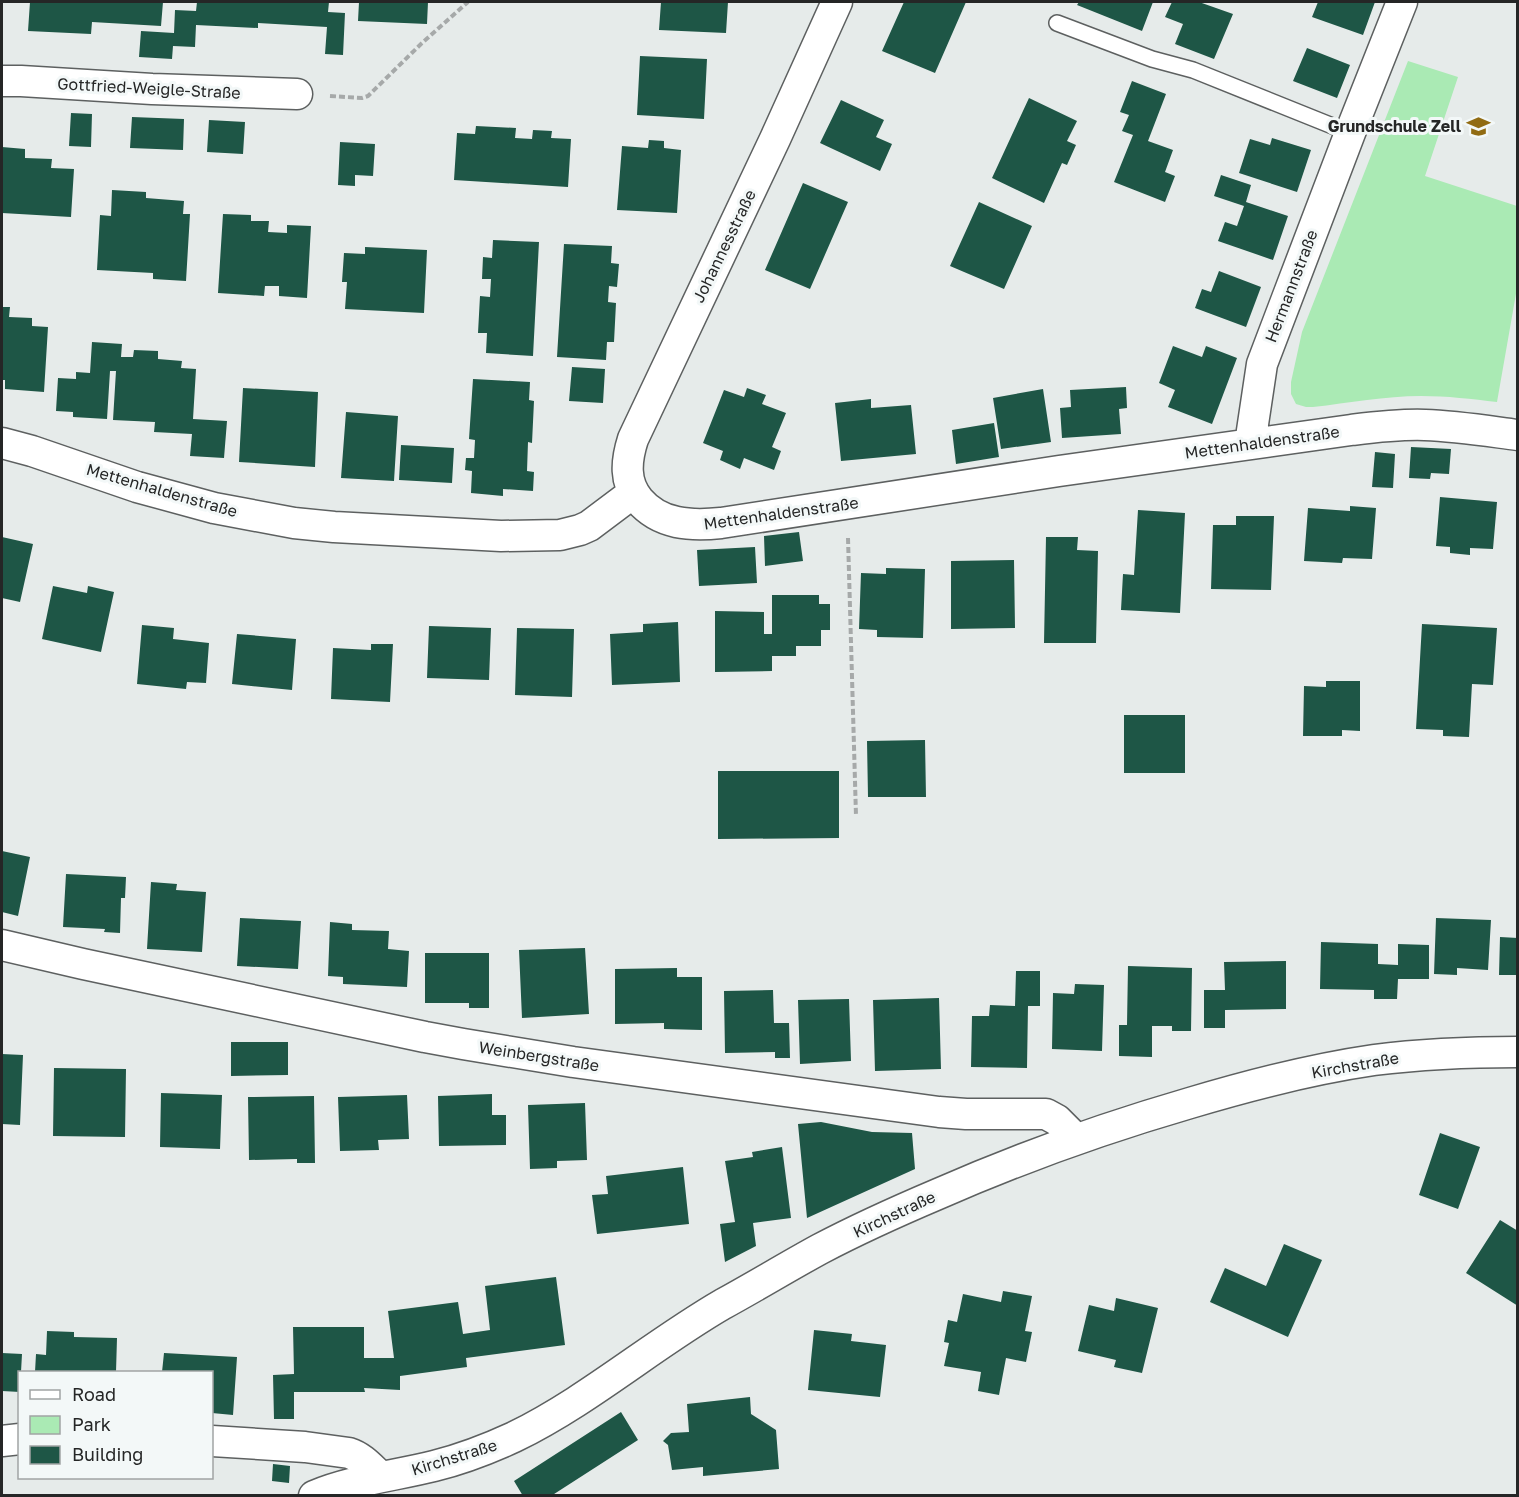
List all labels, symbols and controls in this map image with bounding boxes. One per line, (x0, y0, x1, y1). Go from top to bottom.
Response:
street label: Gottfried-Weigle-Straße (57, 73, 241, 103)
school or university icon: Grundschule Zell (1466, 113, 1492, 139)
place label: Grundschule Zell (1328, 116, 1462, 136)
street label: Johannesstraße (688, 186, 760, 306)
street label: Hermannstraße (1260, 227, 1322, 345)
street label: Mettenhaldenstraße (1183, 421, 1341, 463)
street label: Mettenhaldenstraße (84, 459, 240, 521)
street label: Mettenhaldenstraße (702, 492, 860, 534)
street label: Weinbergstraße (477, 1037, 601, 1075)
street label: Kirchstraße (1310, 1047, 1400, 1083)
street label: Kirchstraße (850, 1186, 938, 1242)
legend (18, 1371, 213, 1479)
text: Road (72, 1383, 116, 1405)
text: Park (72, 1413, 111, 1435)
street label: Kirchstraße (409, 1434, 499, 1480)
text: Building (72, 1443, 143, 1465)

